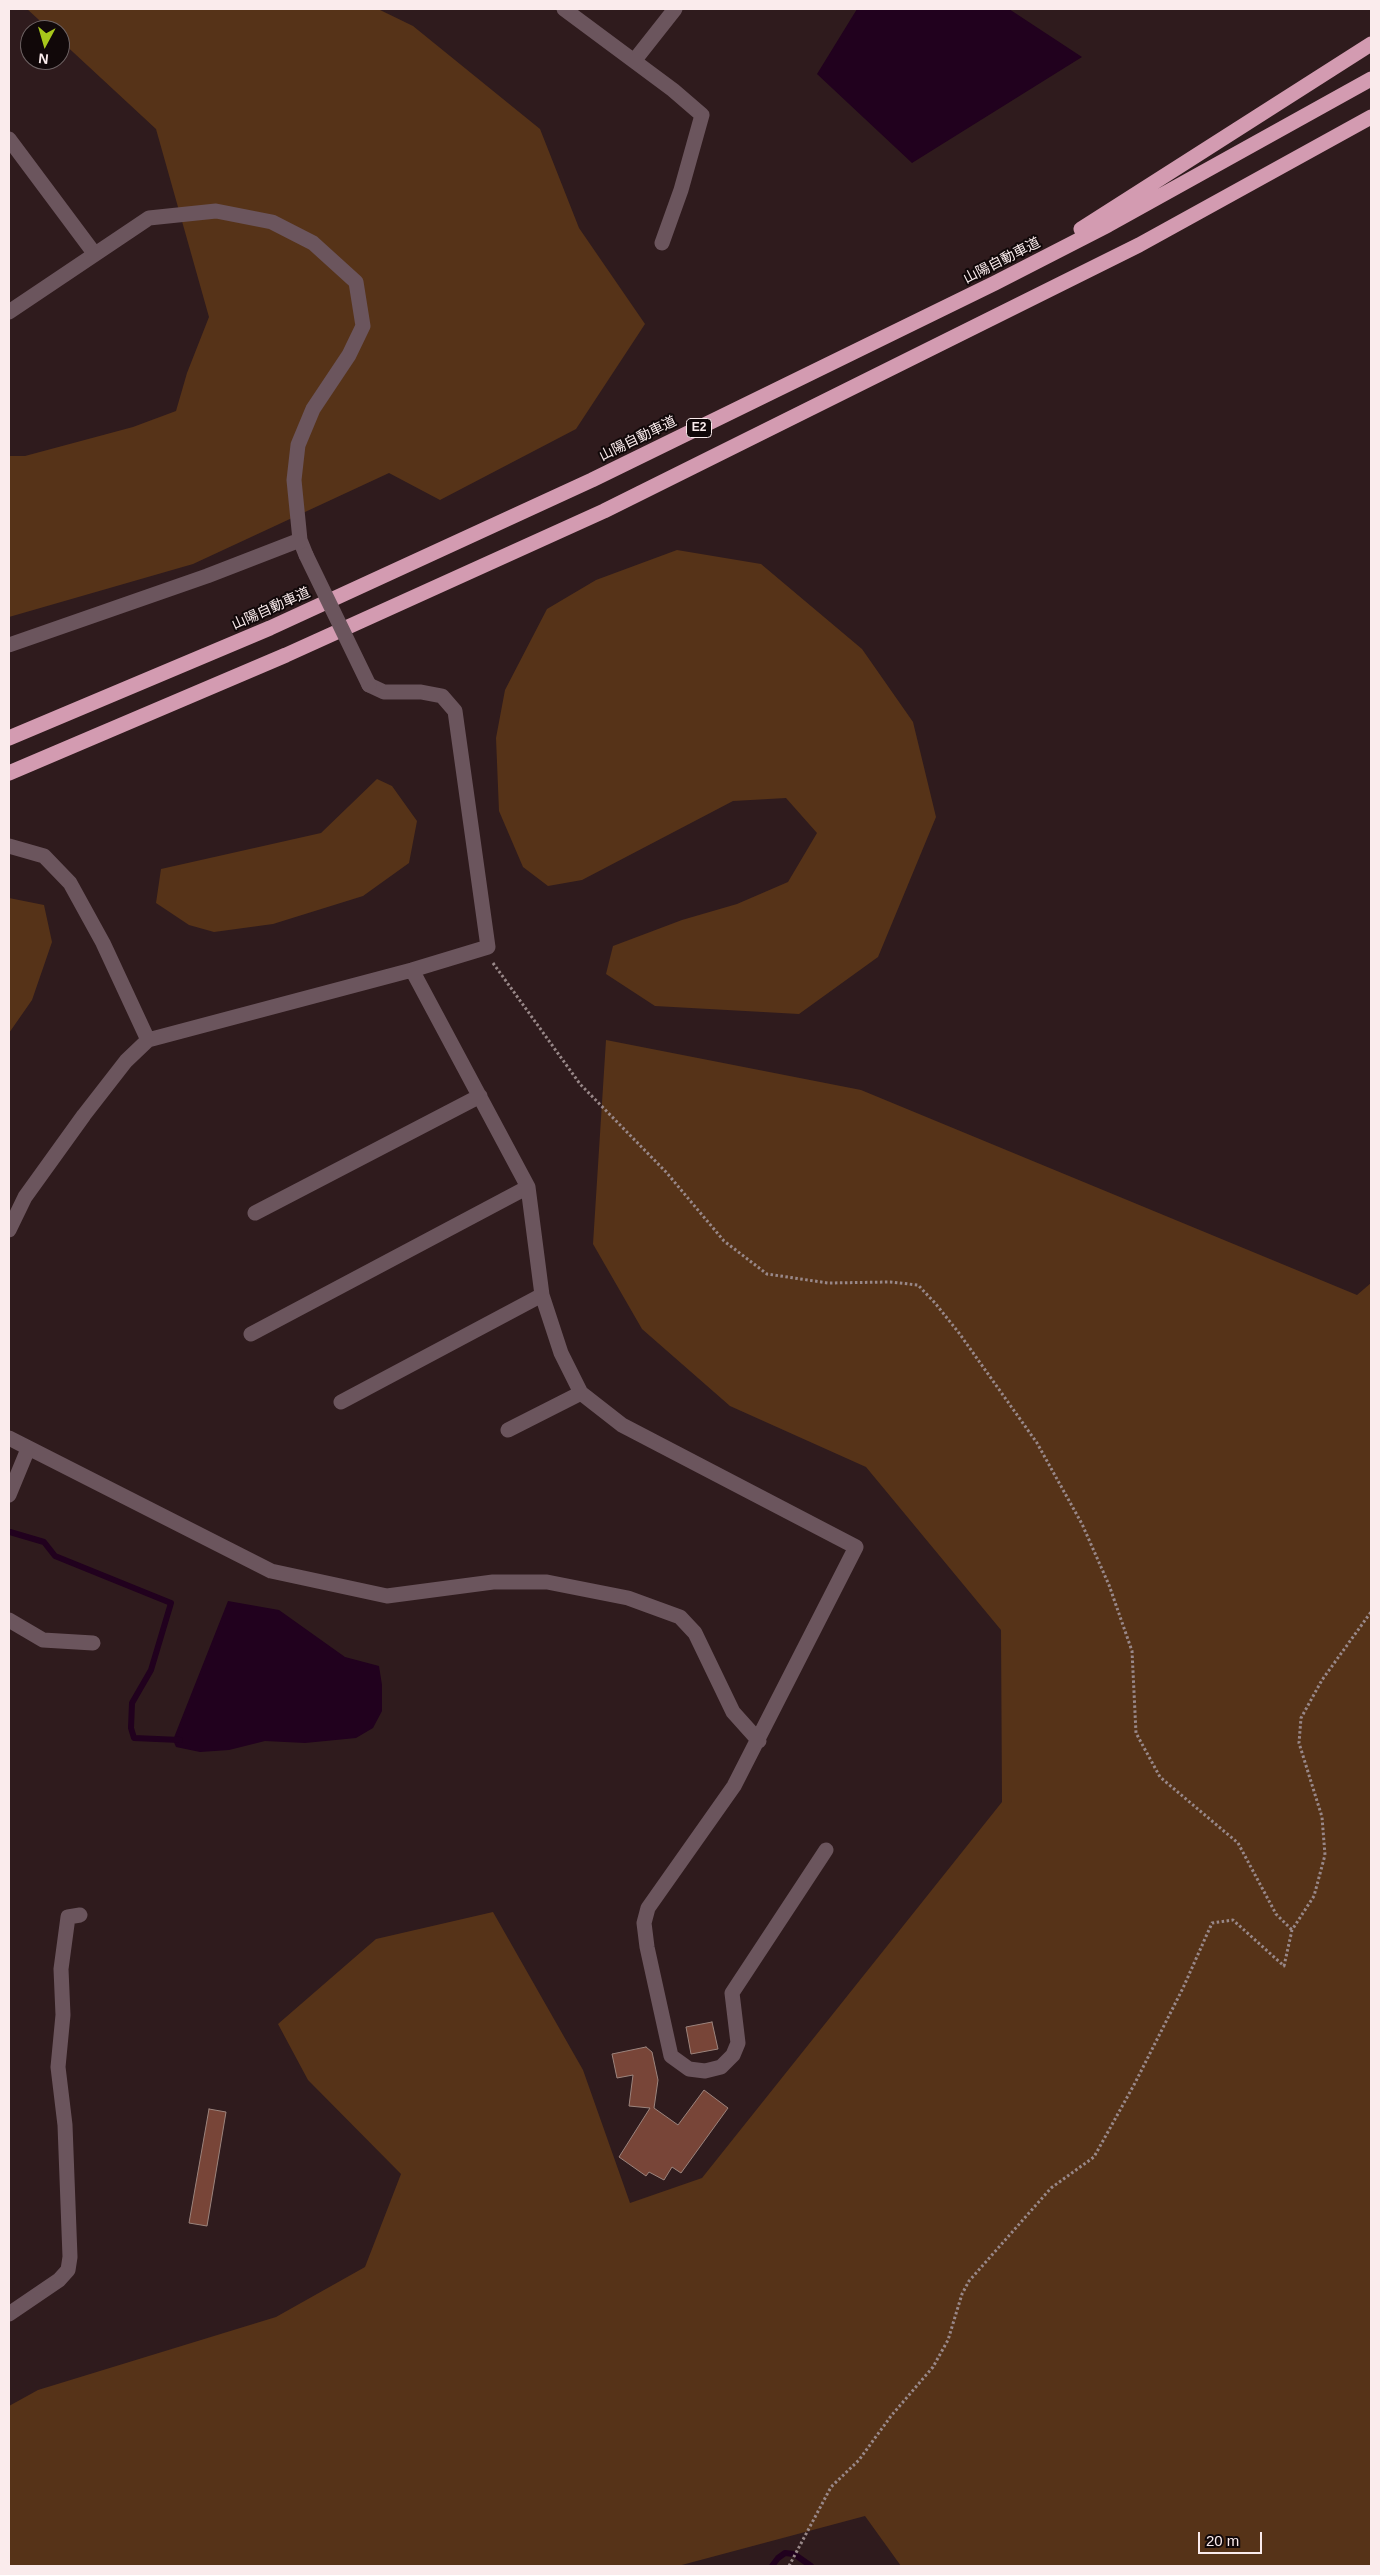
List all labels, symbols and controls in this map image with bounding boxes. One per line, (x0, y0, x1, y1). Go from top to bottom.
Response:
north arrow (20, 20, 70, 70)
text: N (38, 50, 49, 67)
street label: 山陽自動車道 (961, 234, 1043, 288)
street label: 山陽自動車道 (597, 413, 679, 465)
road number: E2 (686, 418, 712, 438)
street label: 山陽自動車道 (229, 584, 313, 634)
scale bar (1200, 2522, 1264, 2554)
text: 20 m (1206, 2532, 1239, 2549)

